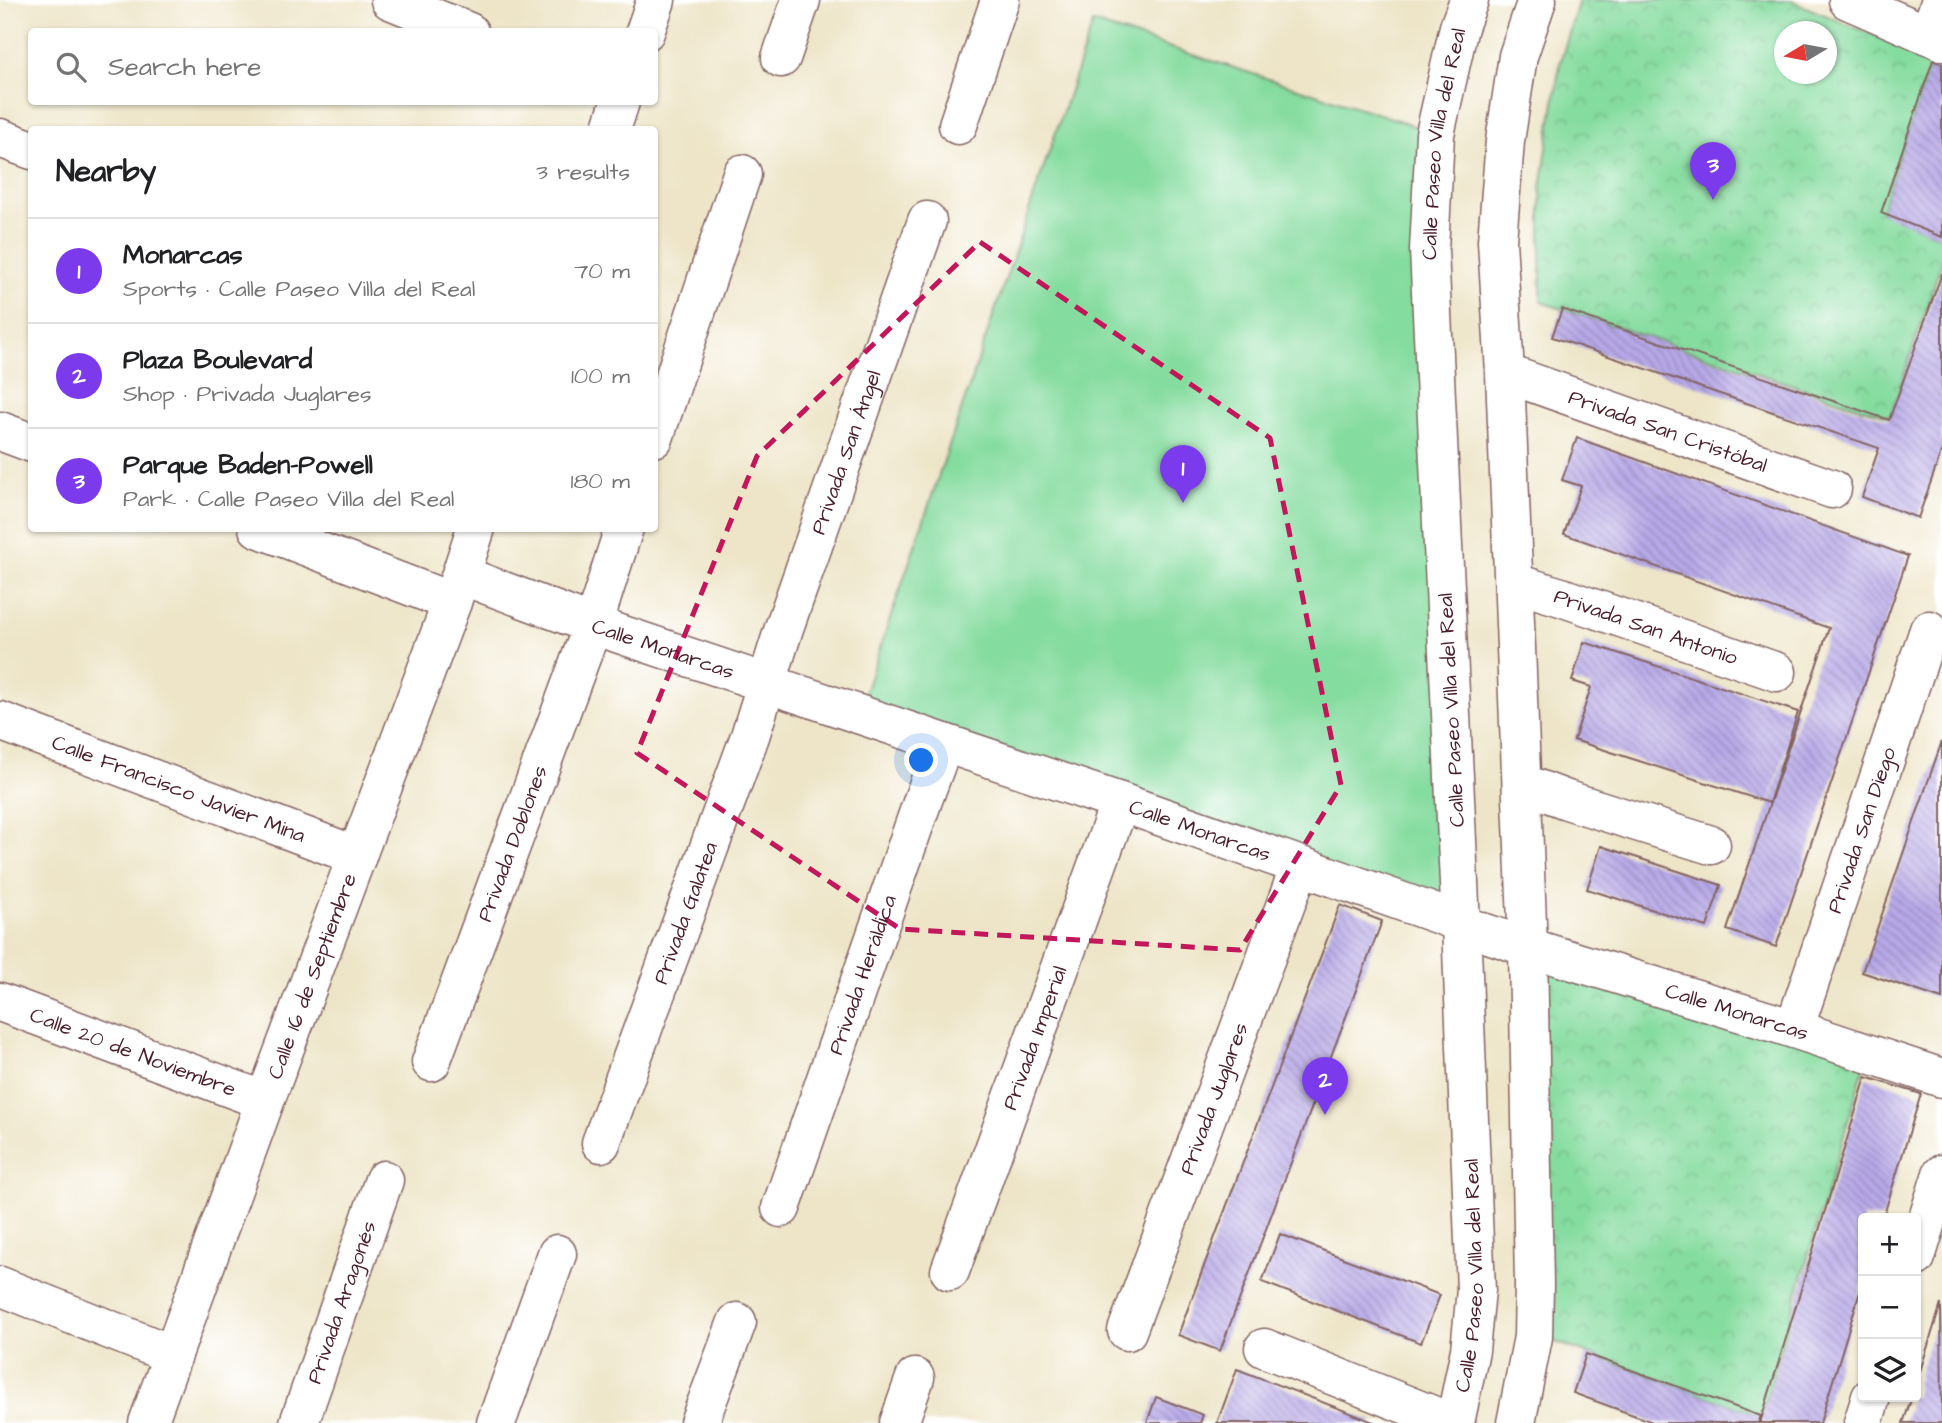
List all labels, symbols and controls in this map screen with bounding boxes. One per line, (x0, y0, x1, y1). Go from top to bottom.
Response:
north arrow (1774, 21, 1837, 84)
street label: Calle Paseo Villa del Real (1415, 25, 1473, 261)
search box (28, 28, 658, 105)
icon: search (52, 48, 90, 86)
text: Search here (108, 49, 261, 85)
pin: 3 (1690, 142, 1736, 200)
text: Nearby (56, 151, 156, 193)
text: 3 results (536, 156, 630, 188)
text: Monarcas (123, 237, 242, 273)
text: 1 (78, 255, 80, 287)
text: 70 m (574, 255, 630, 287)
text: Sports · Calle Paseo Villa del Real (123, 273, 475, 305)
text: Plaza Boulevard (123, 342, 312, 378)
text: 2 (72, 360, 86, 392)
text: 100 m (571, 360, 630, 392)
street label: Privada San Ángel (804, 366, 888, 538)
text: Shop · Privada Juglares (123, 378, 371, 410)
street label: Privada San Cristóbal (1565, 383, 1771, 480)
pin: 1 (1160, 445, 1206, 503)
text: Parque Baden-Powell (123, 447, 373, 483)
text: 3 (73, 465, 85, 497)
text: 180 m (571, 465, 630, 497)
text: Park · Calle Paseo Villa del Real (123, 483, 454, 515)
street label: Privada San Antonio (1550, 582, 1742, 672)
street label: Calle Paseo Villa del Real (1431, 592, 1472, 828)
street label: Calle Monarcas (588, 612, 738, 686)
street label: Calle Francisco Javier Mina (48, 728, 310, 850)
your location (904, 743, 938, 777)
street label: Privada San Diego (1820, 743, 1903, 917)
street label: Privada Doblones (470, 762, 555, 926)
street label: Calle Monarcas (1125, 792, 1275, 869)
street label: Privada Galatea (646, 838, 725, 988)
street label: Calle 16 de Septiembre (261, 869, 364, 1083)
street label: Privada Heráldica (821, 891, 904, 1059)
street label: Privada Imperial (996, 962, 1074, 1114)
street label: Calle Monarcas (1662, 976, 1812, 1048)
street label: Calle 20 de Noviembre (26, 1000, 240, 1104)
street label: Privada Juglares (1172, 1019, 1255, 1179)
pin: 2 (1302, 1057, 1348, 1115)
street label: Calle Paseo Villa del Real (1448, 1158, 1491, 1395)
map controls (1858, 1213, 1921, 1402)
button: + (1858, 1213, 1921, 1276)
street label: Privada Aragonés (300, 1217, 384, 1388)
button: − (1858, 1276, 1921, 1339)
button: layers (1858, 1339, 1921, 1402)

